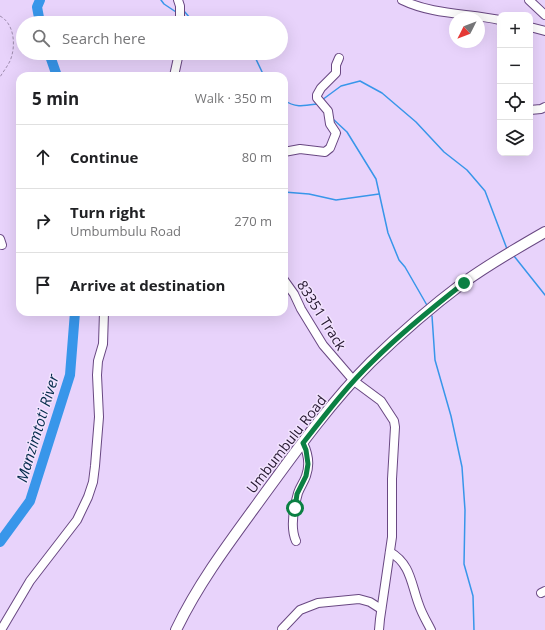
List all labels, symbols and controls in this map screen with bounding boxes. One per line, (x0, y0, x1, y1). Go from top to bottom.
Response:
north arrow (449, 12, 485, 48)
map controls (497, 12, 533, 156)
button: + (497, 12, 533, 48)
search box (16, 16, 288, 60)
icon: search (30, 27, 52, 49)
text: Search here (62, 28, 146, 48)
button: − (497, 48, 533, 84)
button: locate (497, 84, 533, 120)
text: 5 min (32, 87, 79, 110)
text: Walk · 350 m (195, 89, 272, 107)
button: layers (497, 120, 533, 156)
icon: ahead (32, 146, 54, 168)
text: Continue (70, 147, 138, 167)
text: 80 m (242, 148, 272, 166)
text: Turn right (70, 202, 145, 222)
icon: right (32, 210, 54, 232)
text: 270 m (234, 212, 272, 230)
text: Umbumbulu Road (70, 222, 181, 240)
icon: arrive (32, 274, 54, 296)
route end (455, 274, 473, 292)
text: Arrive at destination (70, 275, 225, 295)
street label: 83351 Track (293, 276, 351, 354)
water label: Manzimtoti River (11, 371, 63, 484)
street label: Umbumbulu Road (242, 391, 330, 497)
route start (286, 499, 304, 517)

